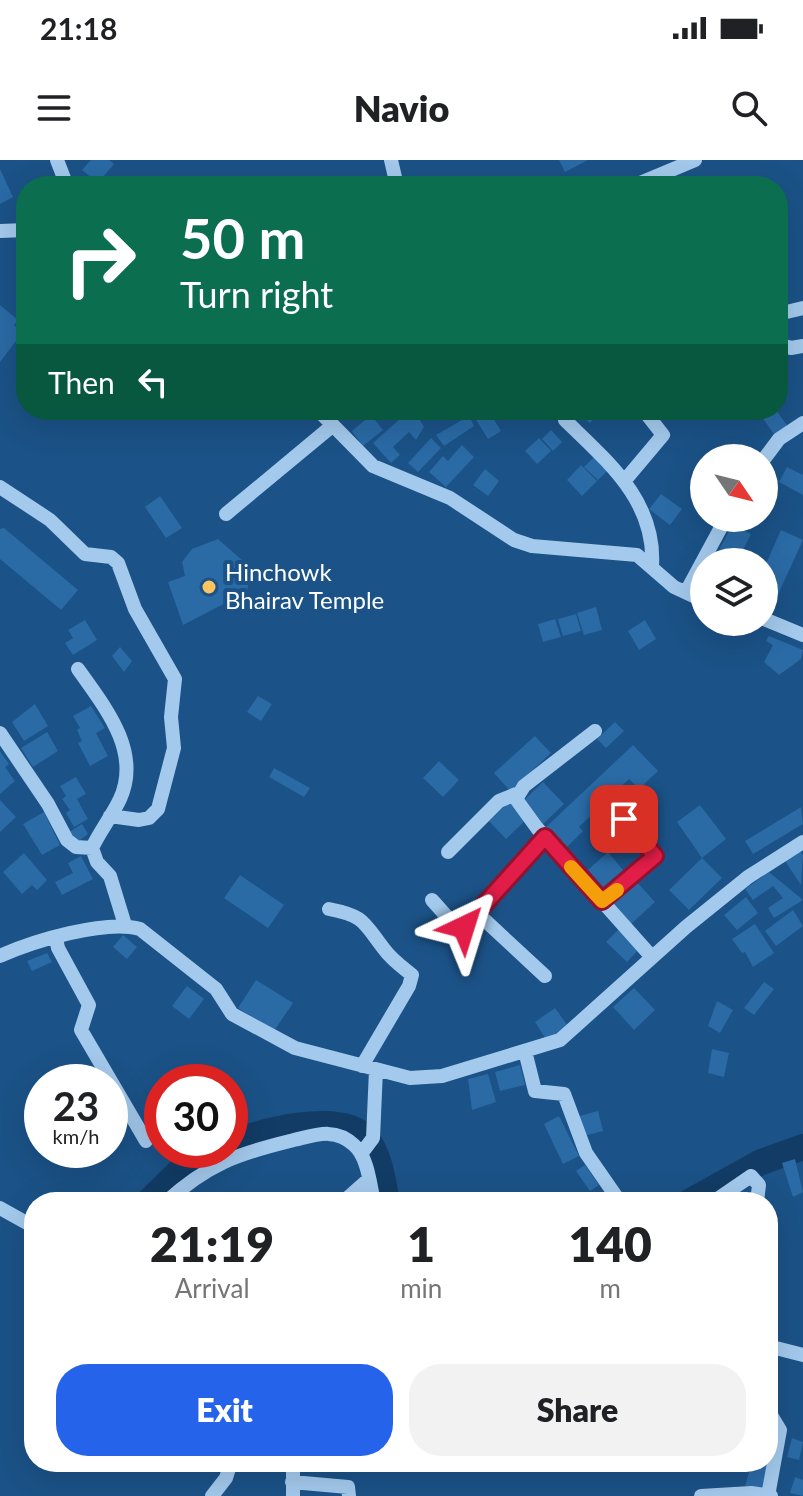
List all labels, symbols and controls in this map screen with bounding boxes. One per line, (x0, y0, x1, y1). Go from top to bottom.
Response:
text: 21:18 (40, 10, 117, 46)
icon: menu (32, 86, 76, 130)
text: Navio (354, 86, 449, 130)
icon: search (727, 86, 771, 130)
text: 50 m (180, 204, 305, 271)
icon: right (48, 208, 152, 312)
text: Turn right (180, 272, 333, 316)
icon: left (131, 360, 175, 404)
text: Then (48, 364, 115, 400)
north arrow (690, 444, 778, 532)
map controls (690, 444, 778, 636)
button: layers (690, 548, 778, 636)
place label: Hinchowk Bhairav Temple (225, 557, 384, 614)
marker: Hinchowk Bhairav Temple (200, 578, 218, 596)
pin (590, 785, 658, 853)
icon: arrive (602, 797, 646, 841)
position arrow (422, 885, 506, 969)
speed limit sign: 30 (144, 1064, 248, 1168)
text: 23 (53, 1082, 99, 1130)
text: km/h (53, 1124, 99, 1148)
text: 21:19 (150, 1215, 274, 1272)
text: 1 (407, 1215, 435, 1272)
text: 140 (568, 1215, 652, 1272)
text: Arrival (175, 1272, 250, 1304)
text: min (400, 1272, 442, 1304)
text: m (599, 1272, 621, 1304)
button: Exit (56, 1364, 393, 1456)
button: Share (409, 1364, 746, 1456)

